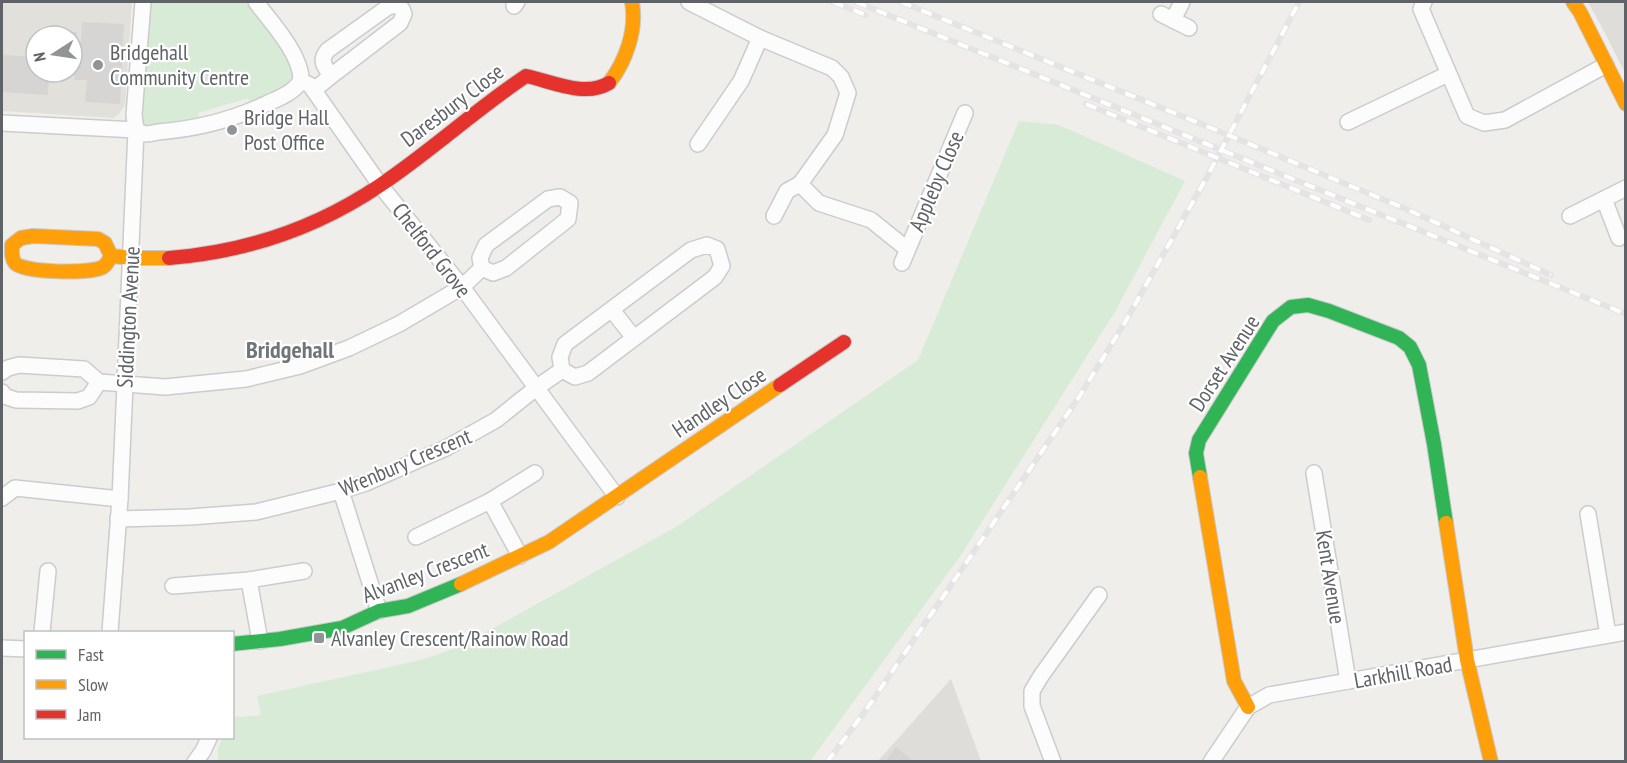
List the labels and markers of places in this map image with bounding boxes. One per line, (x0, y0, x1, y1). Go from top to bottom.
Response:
place label: Bridgehall Community Centre (110, 38, 249, 91)
marker: Bridgehall Community Centre (91, 58, 105, 72)
place label: Bridge Hall Post Office (244, 103, 330, 156)
marker: Bridge Hall Post Office (225, 123, 239, 137)
place label: Alvanley Crescent/Rainow Road (331, 624, 569, 652)
marker: Alvanley Crescent/Rainow Road (312, 631, 326, 645)

